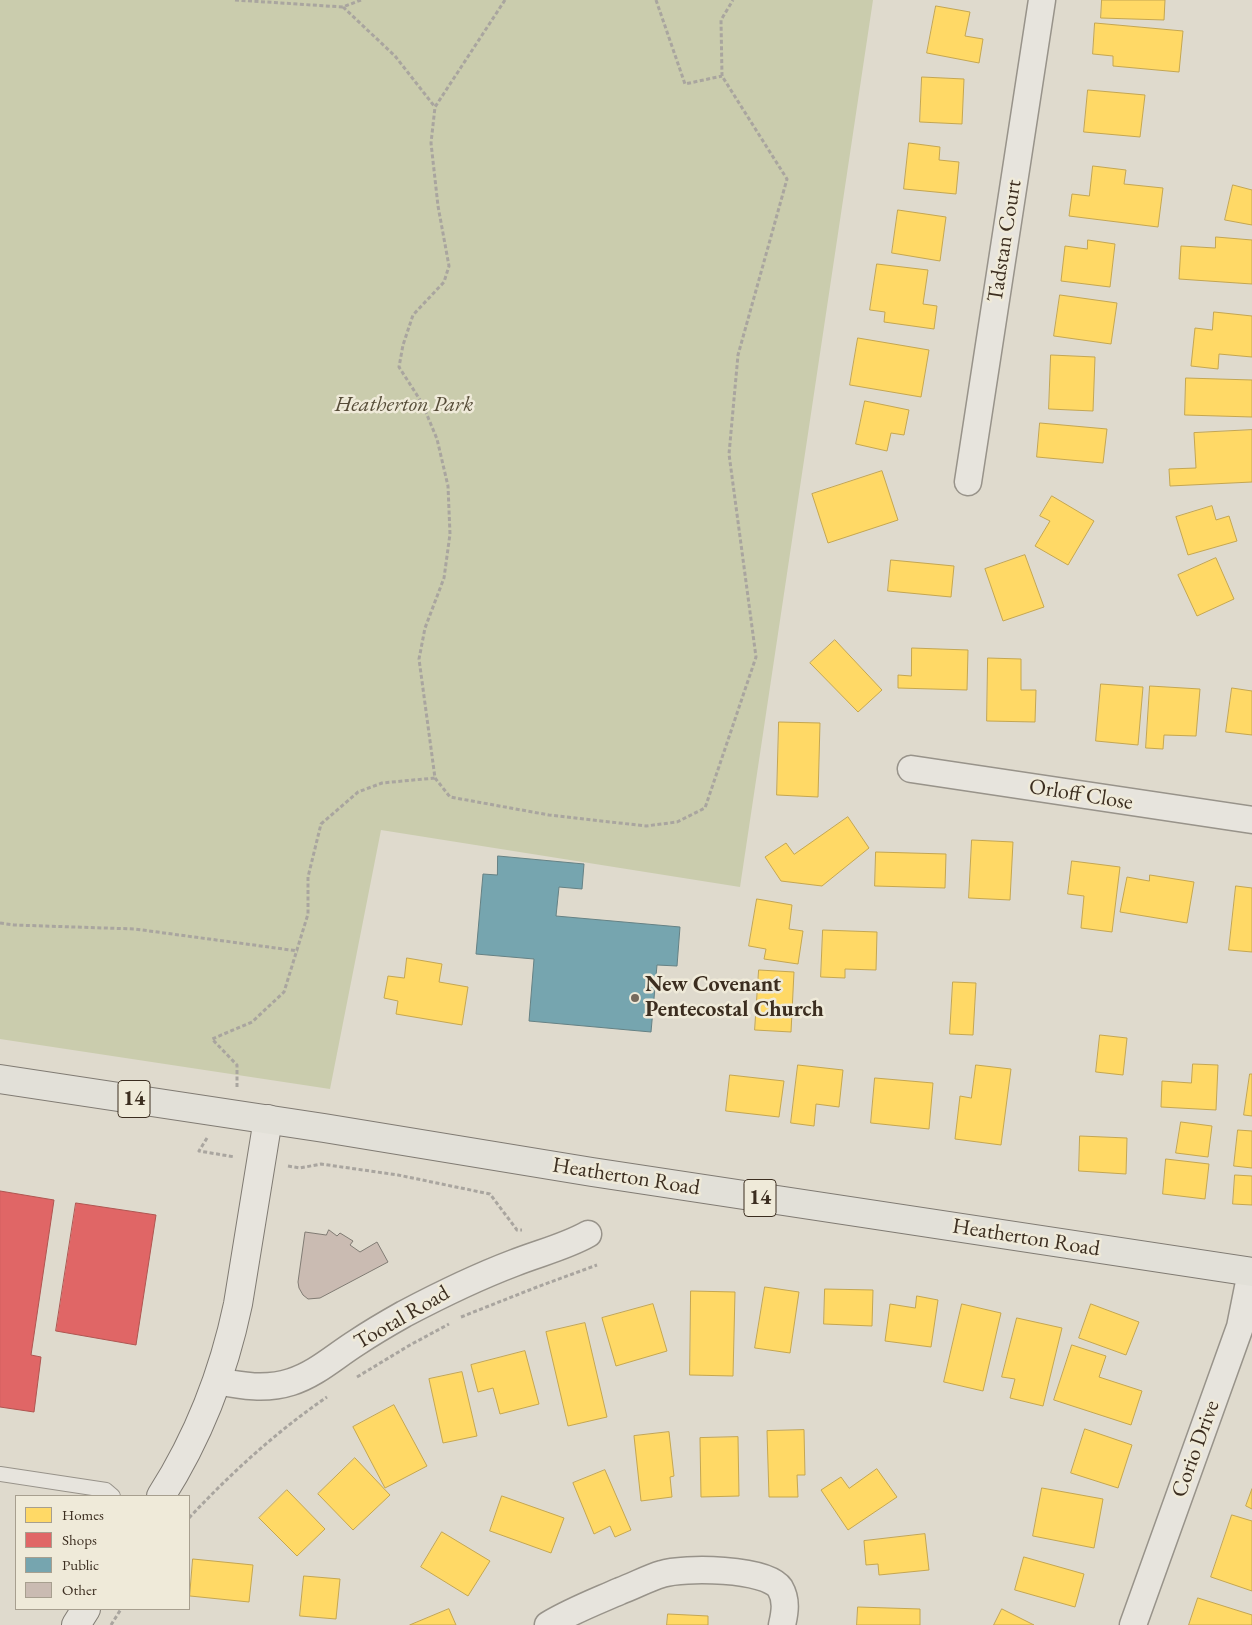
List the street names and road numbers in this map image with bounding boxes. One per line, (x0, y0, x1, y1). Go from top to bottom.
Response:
street label: Tadstan Court (982, 178, 1028, 304)
street label: Orloff Close (1027, 774, 1135, 816)
road number: 14 (118, 1080, 150, 1118)
street label: Heatherton Road (550, 1152, 702, 1202)
road number: 14 (744, 1180, 776, 1216)
street label: Heatherton Road (950, 1213, 1102, 1263)
street label: Tootal Road (350, 1280, 454, 1356)
street label: Corio Drive (1166, 1397, 1226, 1501)

